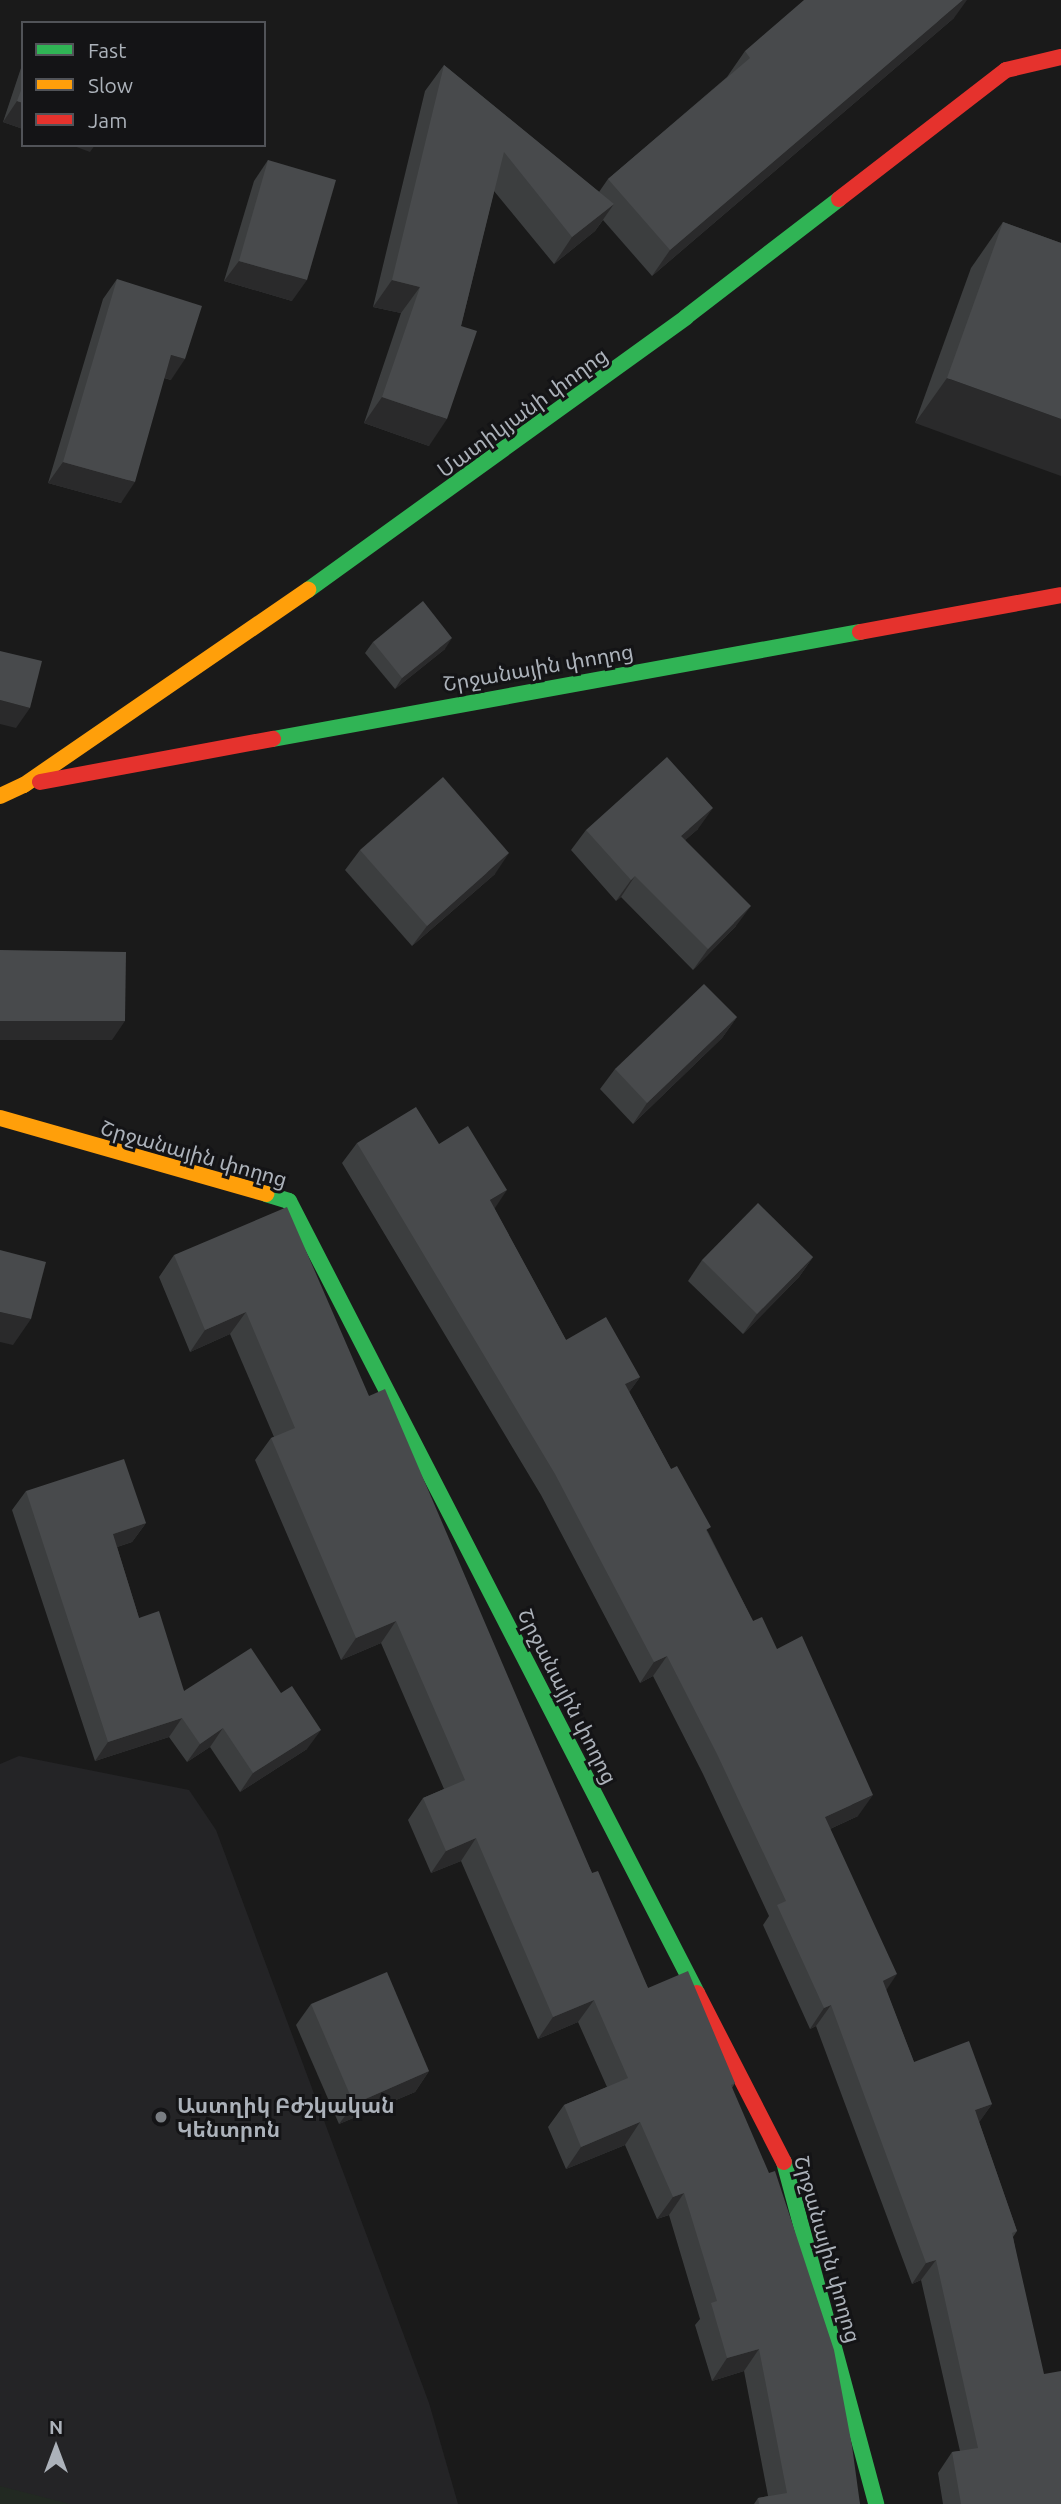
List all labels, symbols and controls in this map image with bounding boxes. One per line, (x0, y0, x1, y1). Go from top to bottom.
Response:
legend (21, 21, 266, 147)
text: Fast (88, 38, 126, 62)
text: Slow (88, 73, 133, 97)
text: Jam (88, 108, 127, 132)
street label: Մատիկյանի փողոց (432, 342, 612, 482)
street label: Շրջանային փողոց (441, 638, 635, 696)
street label: Շրջանային փողոց (98, 1114, 290, 1192)
street label: Շրջանային փողոց (513, 1604, 623, 1788)
place label: Աստղիկ Բժշկական Կենտրոն (177, 2092, 395, 2142)
marker: Աստղիկ Բժշկական Կենտրոն (151, 2107, 171, 2127)
street label: Շրջանային փողոց (789, 2153, 867, 2345)
north arrow (21, 2413, 91, 2483)
text: N (49, 2416, 63, 2438)

